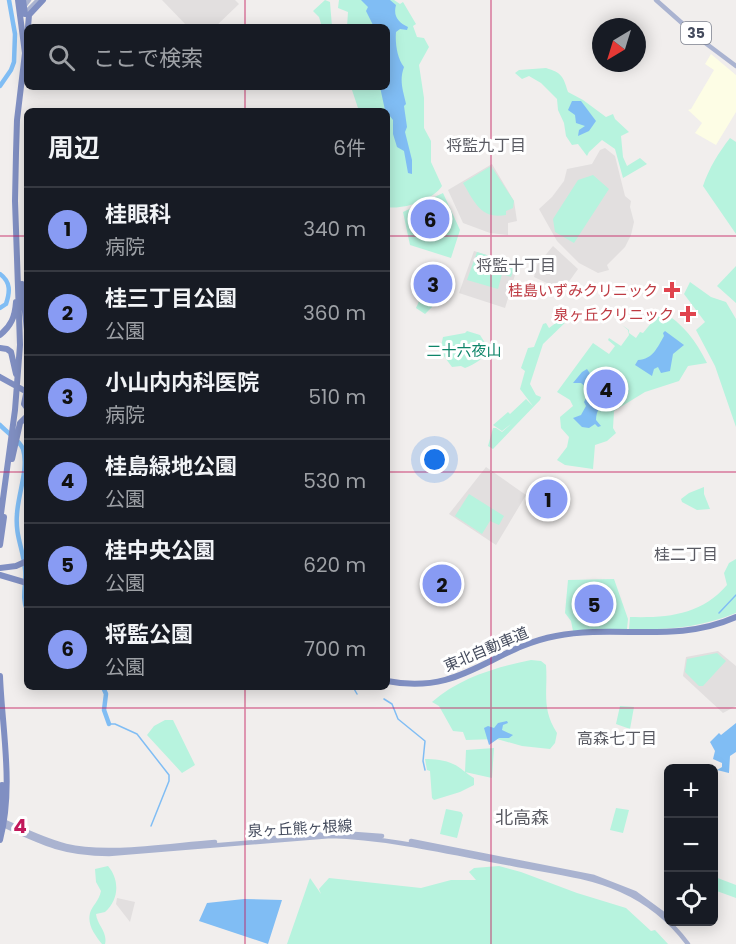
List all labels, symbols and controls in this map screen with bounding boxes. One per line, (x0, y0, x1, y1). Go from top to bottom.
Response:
north arrow (592, 18, 646, 72)
road number: 35 (681, 22, 711, 44)
search box (24, 24, 390, 90)
icon: search (45, 41, 78, 74)
text: ここで検索 (93, 43, 203, 74)
text: 周辺 (48, 130, 100, 166)
text: 6件 (333, 134, 366, 162)
district label: 将監九丁目 (446, 134, 526, 157)
pin: 6 (410, 196, 450, 242)
text: 桂眼科 (105, 199, 171, 230)
text: 1 (64, 215, 71, 243)
text: 340 m (303, 215, 366, 243)
text: 病院 (105, 233, 145, 261)
district label: 将監十丁目 (476, 254, 556, 277)
pin: 3 (414, 262, 452, 306)
place label: 桂島いずみクリニック (508, 280, 658, 301)
marker: 桂島いずみクリニック (663, 281, 681, 299)
text: 桂三丁目公園 (105, 283, 237, 314)
text: 2 (62, 299, 73, 327)
text: 360 m (303, 299, 366, 327)
place label: 泉ヶ丘クリニック (554, 304, 674, 325)
marker: 泉ヶ丘クリニック (679, 305, 697, 323)
text: 公園 (105, 317, 145, 345)
park label: 二十六夜山 (426, 340, 502, 361)
pin: 4 (586, 366, 626, 412)
text: 小山内内科医院 (105, 367, 259, 398)
text: 3 (61, 383, 74, 411)
text: 510 m (309, 383, 366, 411)
text: 病院 (105, 401, 145, 429)
your location (420, 445, 449, 474)
text: 桂島緑地公園 (105, 451, 237, 482)
text: 4 (61, 467, 74, 495)
text: 530 m (303, 467, 366, 495)
pin: 1 (528, 476, 568, 522)
text: 公園 (105, 485, 145, 513)
text: 桂中央公園 (105, 535, 215, 566)
district label: 桂二丁目 (654, 543, 718, 566)
text: 5 (61, 551, 74, 579)
text: 620 m (303, 551, 366, 579)
pin: 2 (422, 562, 462, 606)
text: 公園 (105, 569, 145, 597)
pin: 5 (574, 582, 614, 626)
text: 将監公園 (105, 619, 193, 650)
street label: 東北自動車道 (440, 622, 532, 676)
text: 6 (61, 635, 74, 663)
text: 700 m (304, 635, 366, 663)
text: 公園 (105, 653, 145, 681)
district label: 高森七丁目 (577, 727, 657, 750)
map controls (664, 764, 718, 926)
button: + (664, 764, 718, 818)
district label: 北高森 (495, 805, 549, 830)
text: 4 (13, 812, 27, 840)
street label: 泉ヶ丘熊ヶ根線 (247, 815, 353, 841)
button: − (664, 818, 718, 872)
button: locate (664, 872, 718, 926)

